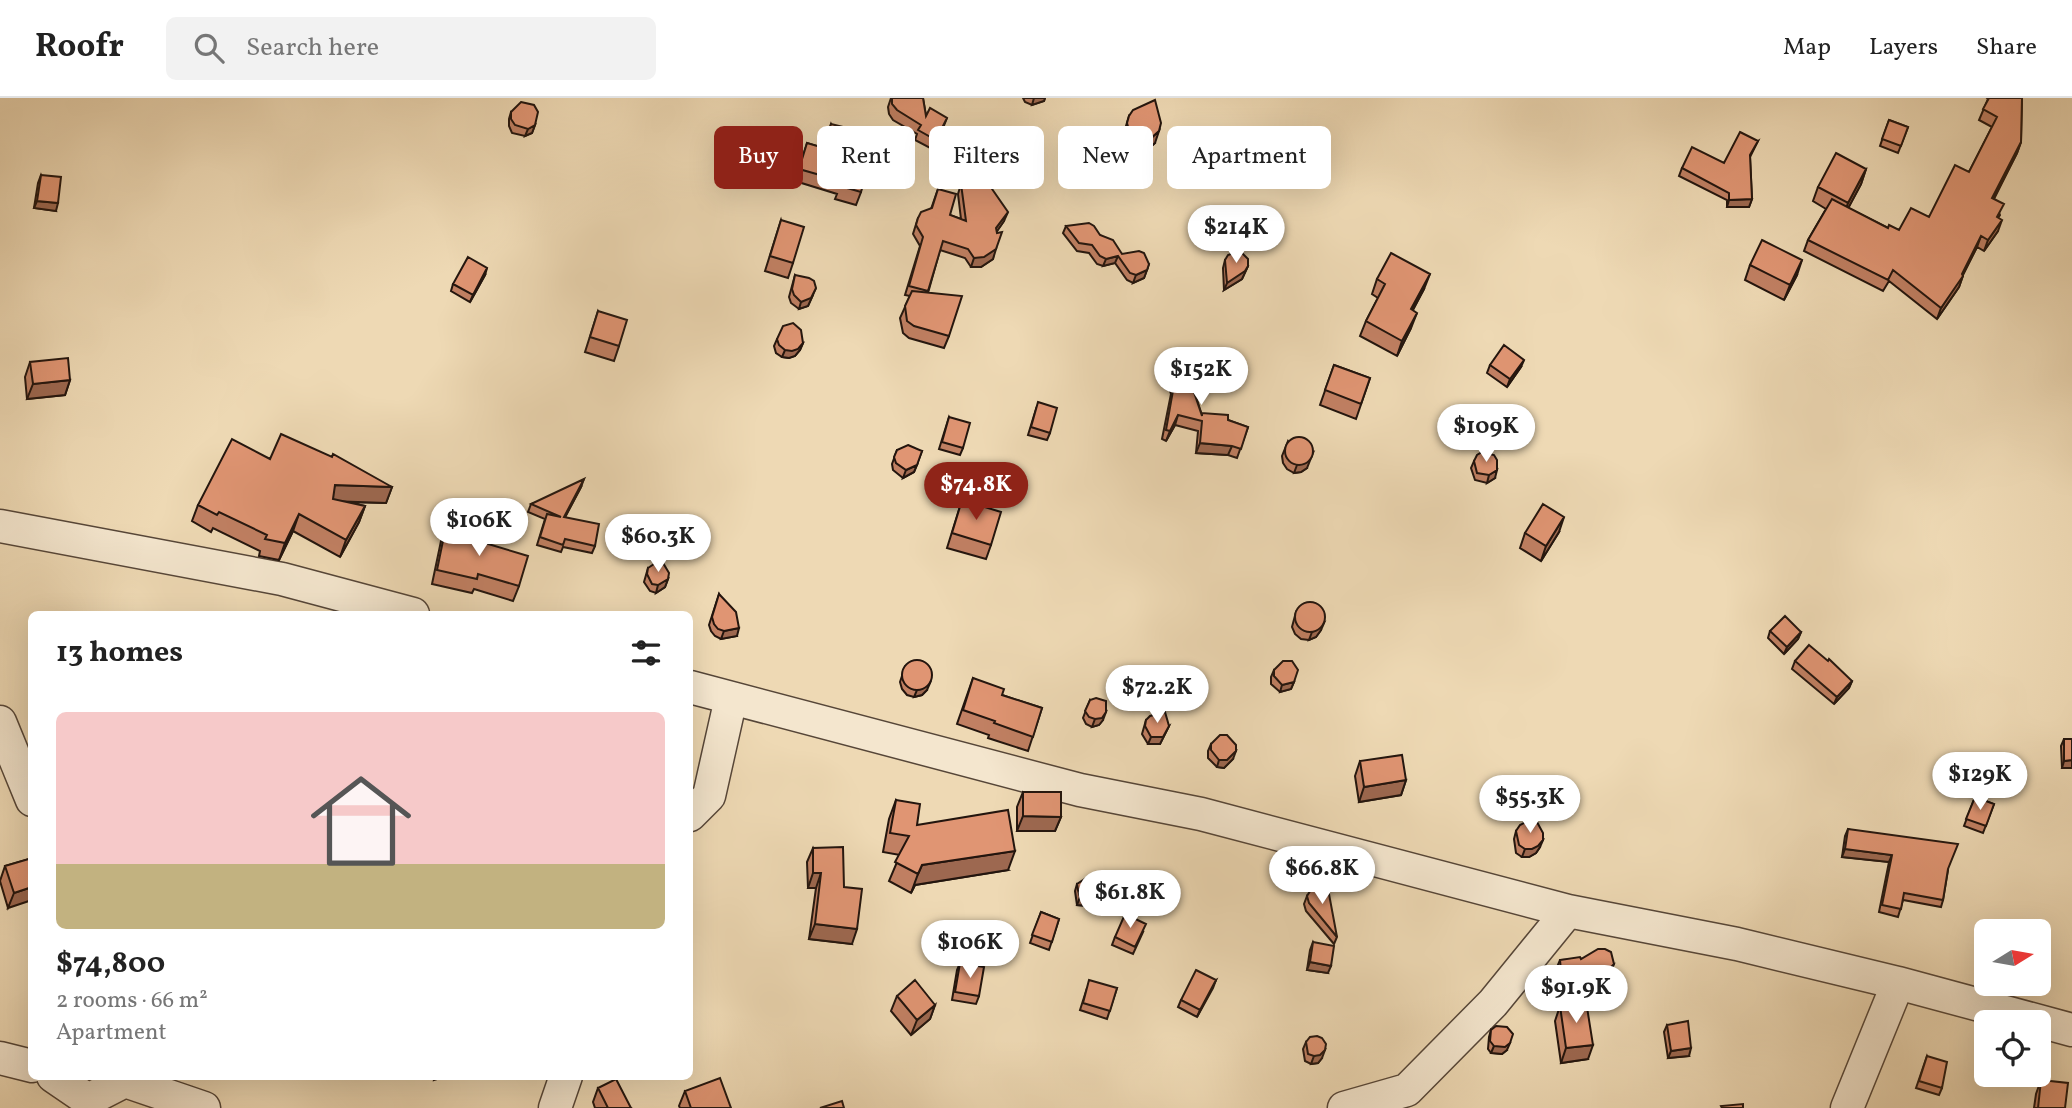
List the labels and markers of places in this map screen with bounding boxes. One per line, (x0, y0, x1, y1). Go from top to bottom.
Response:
pin: $214K (1187, 206, 1285, 265)
pin: $152K (1152, 348, 1250, 407)
pin: $109K (1437, 404, 1535, 464)
pin: $74.8K (919, 462, 1033, 522)
pin: $106K (430, 498, 528, 558)
pin: $60.3K (601, 514, 715, 574)
pin: $72.2K (1100, 666, 1214, 725)
pin: $129K (1931, 752, 2029, 812)
pin: $55.3K (1473, 776, 1587, 835)
pin: $66.8K (1265, 846, 1379, 906)
pin: $61.8K (1073, 870, 1187, 930)
pin: $106K (921, 920, 1019, 980)
pin: $91.9K (1519, 965, 1633, 1025)

